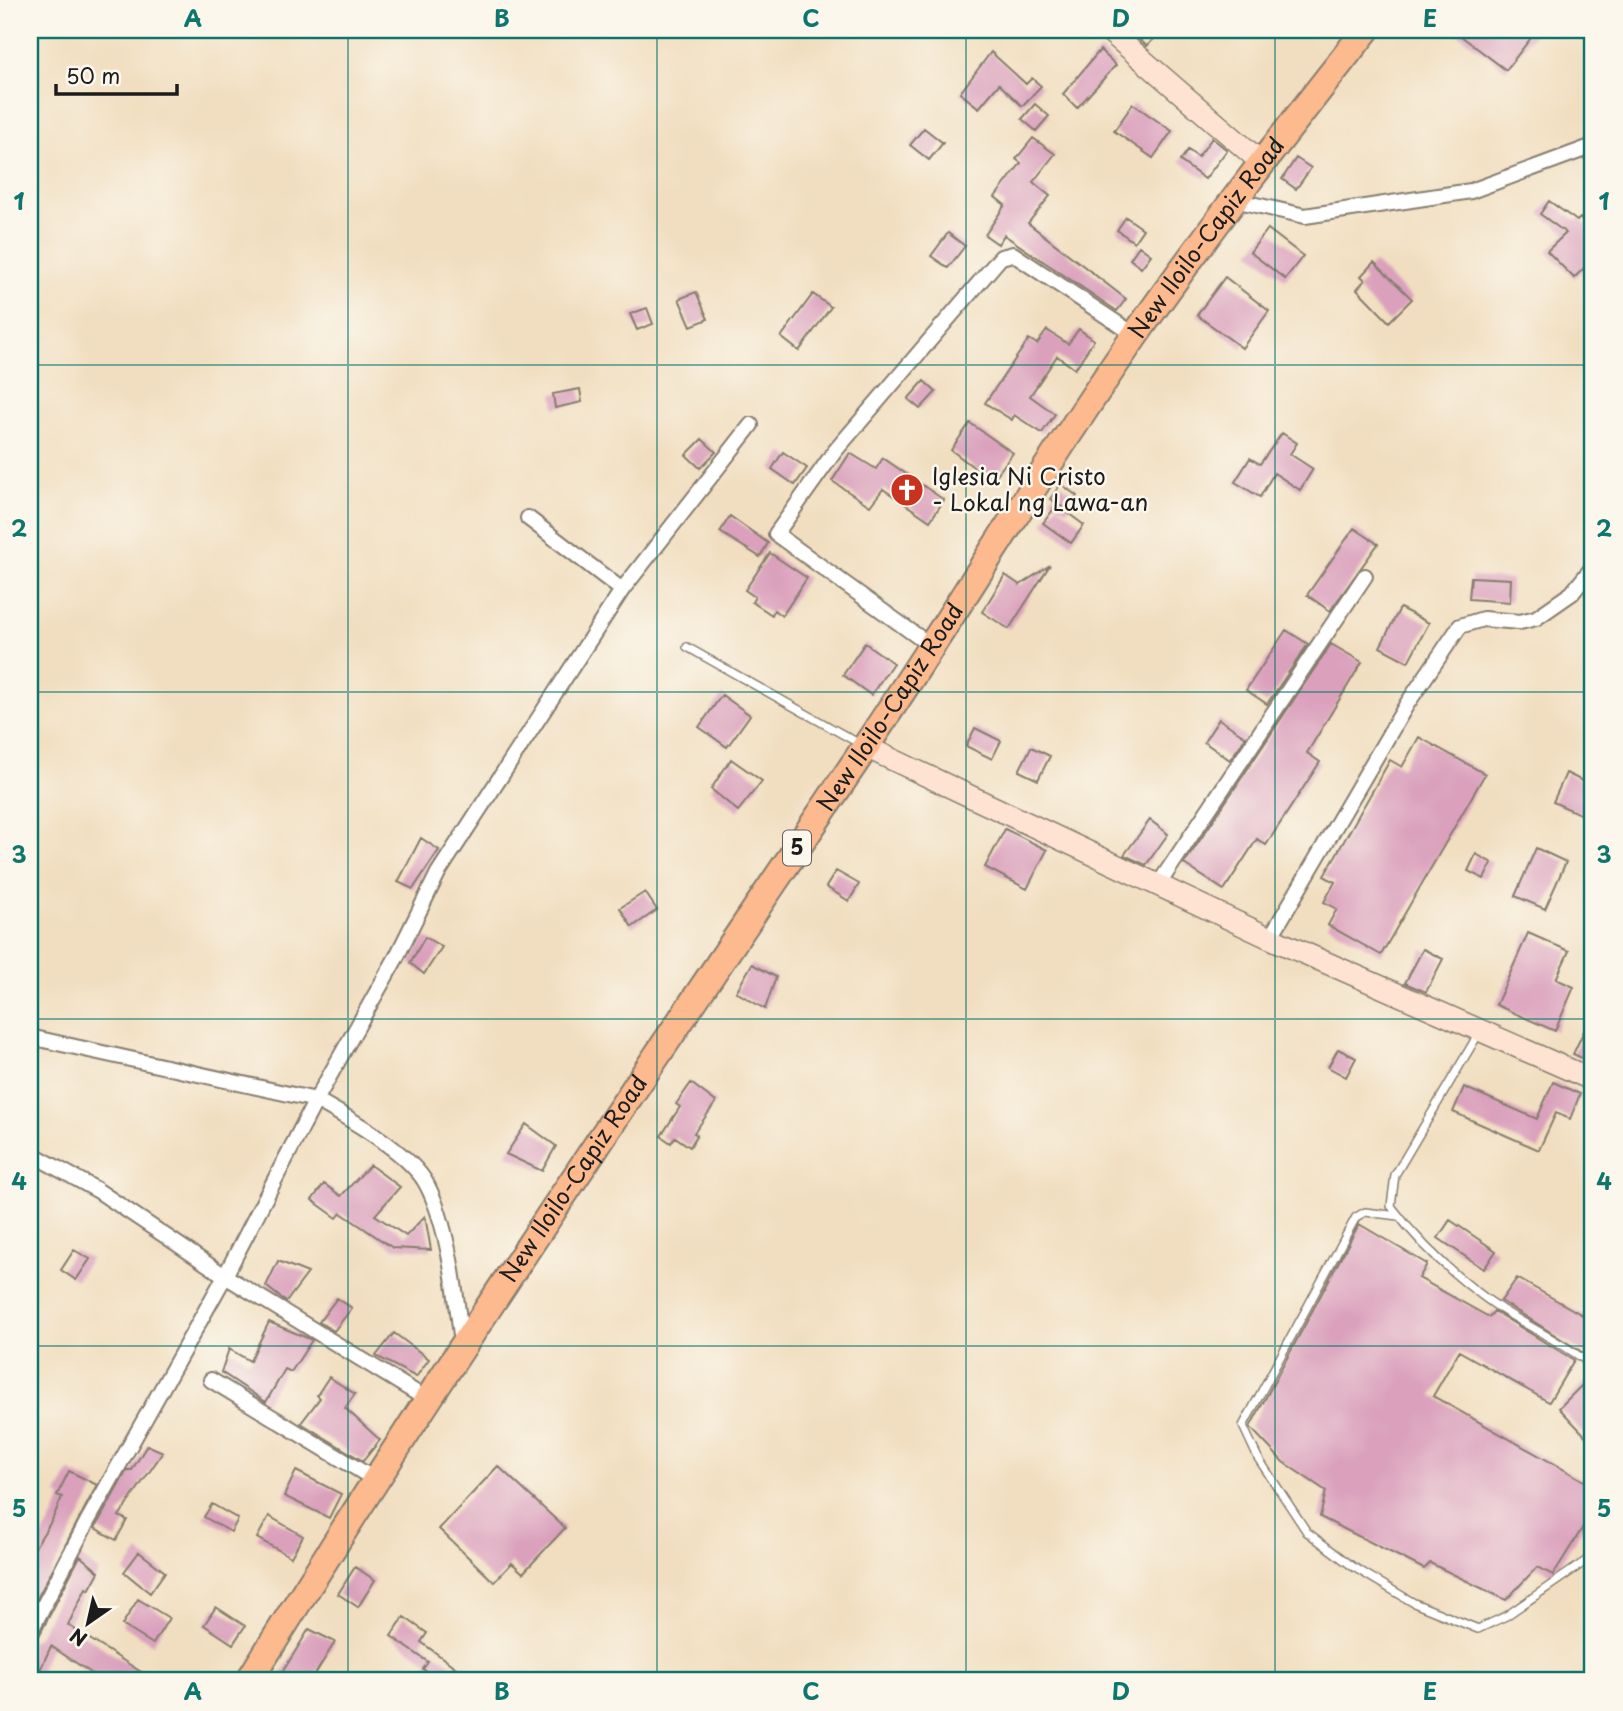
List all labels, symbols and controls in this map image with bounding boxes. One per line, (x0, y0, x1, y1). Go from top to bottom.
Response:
text: A (184, 0, 202, 35)
text: B (494, 0, 510, 35)
text: C (802, 0, 820, 35)
text: D (1112, 0, 1130, 35)
text: E (1423, 0, 1437, 35)
scale bar (56, 52, 177, 96)
text: 50 m (66, 59, 120, 91)
street label: New Iloilo-Capiz Road (1119, 129, 1292, 345)
text: 1 (14, 183, 25, 218)
text: 1 (1599, 183, 1610, 218)
place label: Iglesia Ni Cristo - Lokal ng Lawa-an (932, 458, 1148, 519)
church icon: Iglesia Ni Cristo - Lokal ng Lawa-an (888, 471, 926, 509)
text: 2 (11, 510, 27, 545)
text: 2 (1596, 510, 1612, 545)
street label: New Iloilo-Capiz Road (808, 595, 971, 818)
road number: 5 (783, 830, 811, 866)
text: 3 (11, 836, 27, 871)
text: 3 (1596, 836, 1612, 871)
street label: New Iloilo-Capiz Road (491, 1067, 655, 1289)
text: 4 (11, 1163, 27, 1198)
text: 4 (1596, 1163, 1612, 1198)
text: 5 (12, 1490, 26, 1525)
text: 5 (1597, 1490, 1611, 1525)
north arrow (52, 1588, 122, 1658)
text: N (64, 1622, 92, 1654)
text: A (184, 1673, 202, 1708)
text: B (494, 1673, 510, 1708)
text: C (802, 1673, 820, 1708)
text: D (1112, 1673, 1130, 1708)
text: E (1423, 1673, 1437, 1708)

